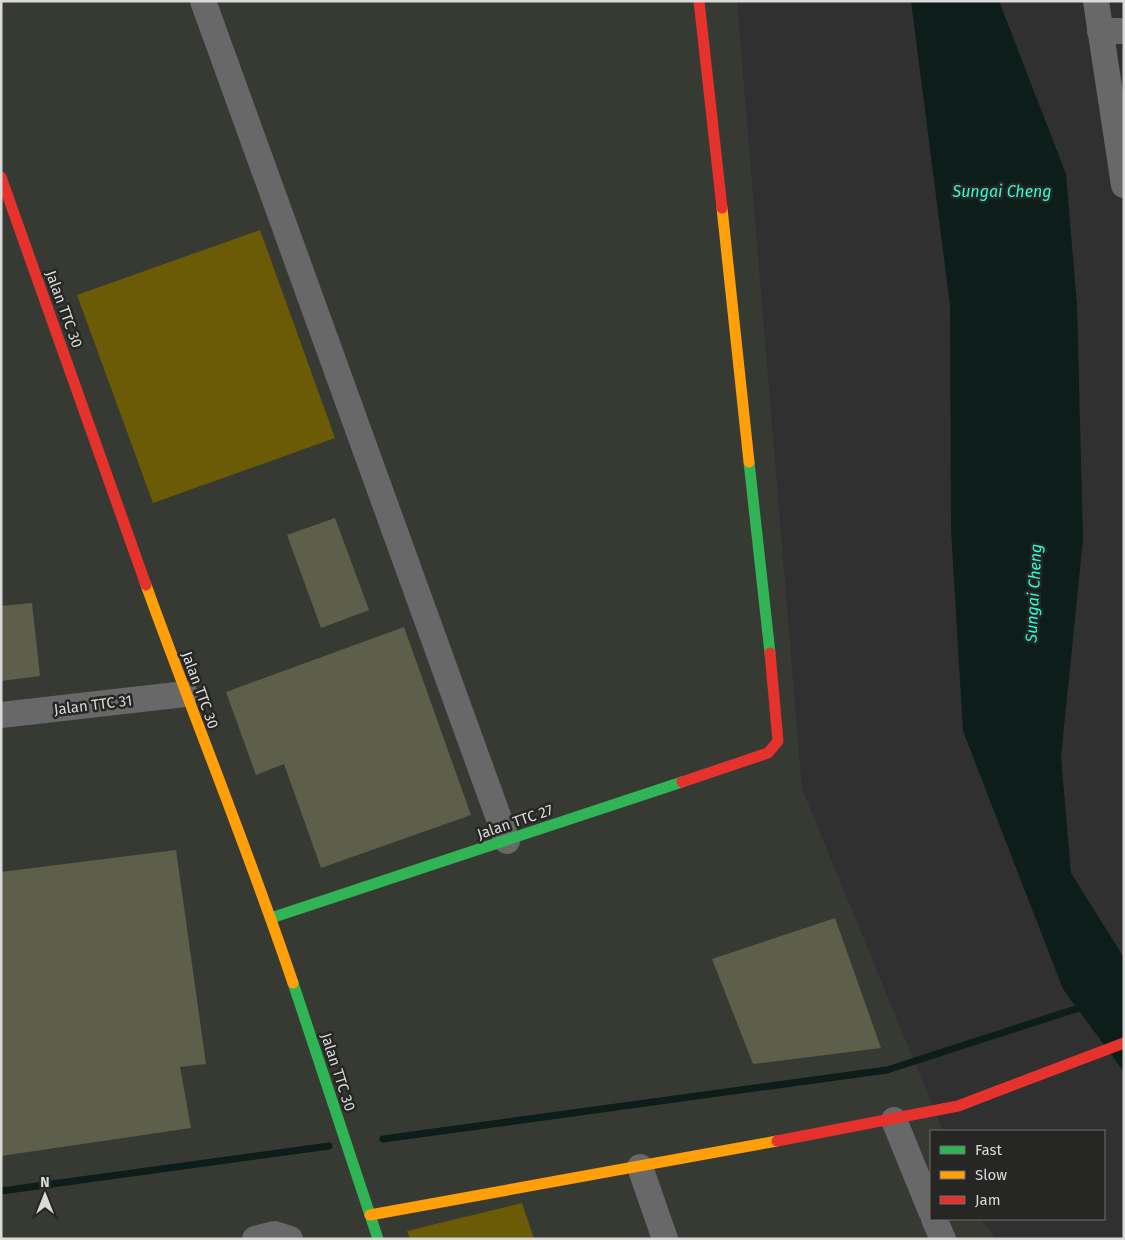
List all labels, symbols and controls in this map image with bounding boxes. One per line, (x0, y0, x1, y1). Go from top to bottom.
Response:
water label: Sungai Cheng (952, 182, 1051, 201)
street label: Jalan TTC 30 (42, 268, 86, 350)
water label: Sungai Cheng (1021, 543, 1046, 644)
street label: Jalan TTC 30 (178, 649, 222, 731)
street label: Jalan TTC 31 (53, 691, 133, 719)
street label: Jalan TTC 27 (475, 801, 556, 843)
street label: Jalan TTC 30 (317, 1031, 359, 1113)
legend (930, 1130, 1105, 1220)
text: Fast (975, 1141, 1002, 1159)
text: Slow (975, 1166, 1007, 1184)
north arrow (20, 1170, 70, 1220)
text: N (40, 1174, 50, 1191)
text: Jam (975, 1191, 1001, 1209)

